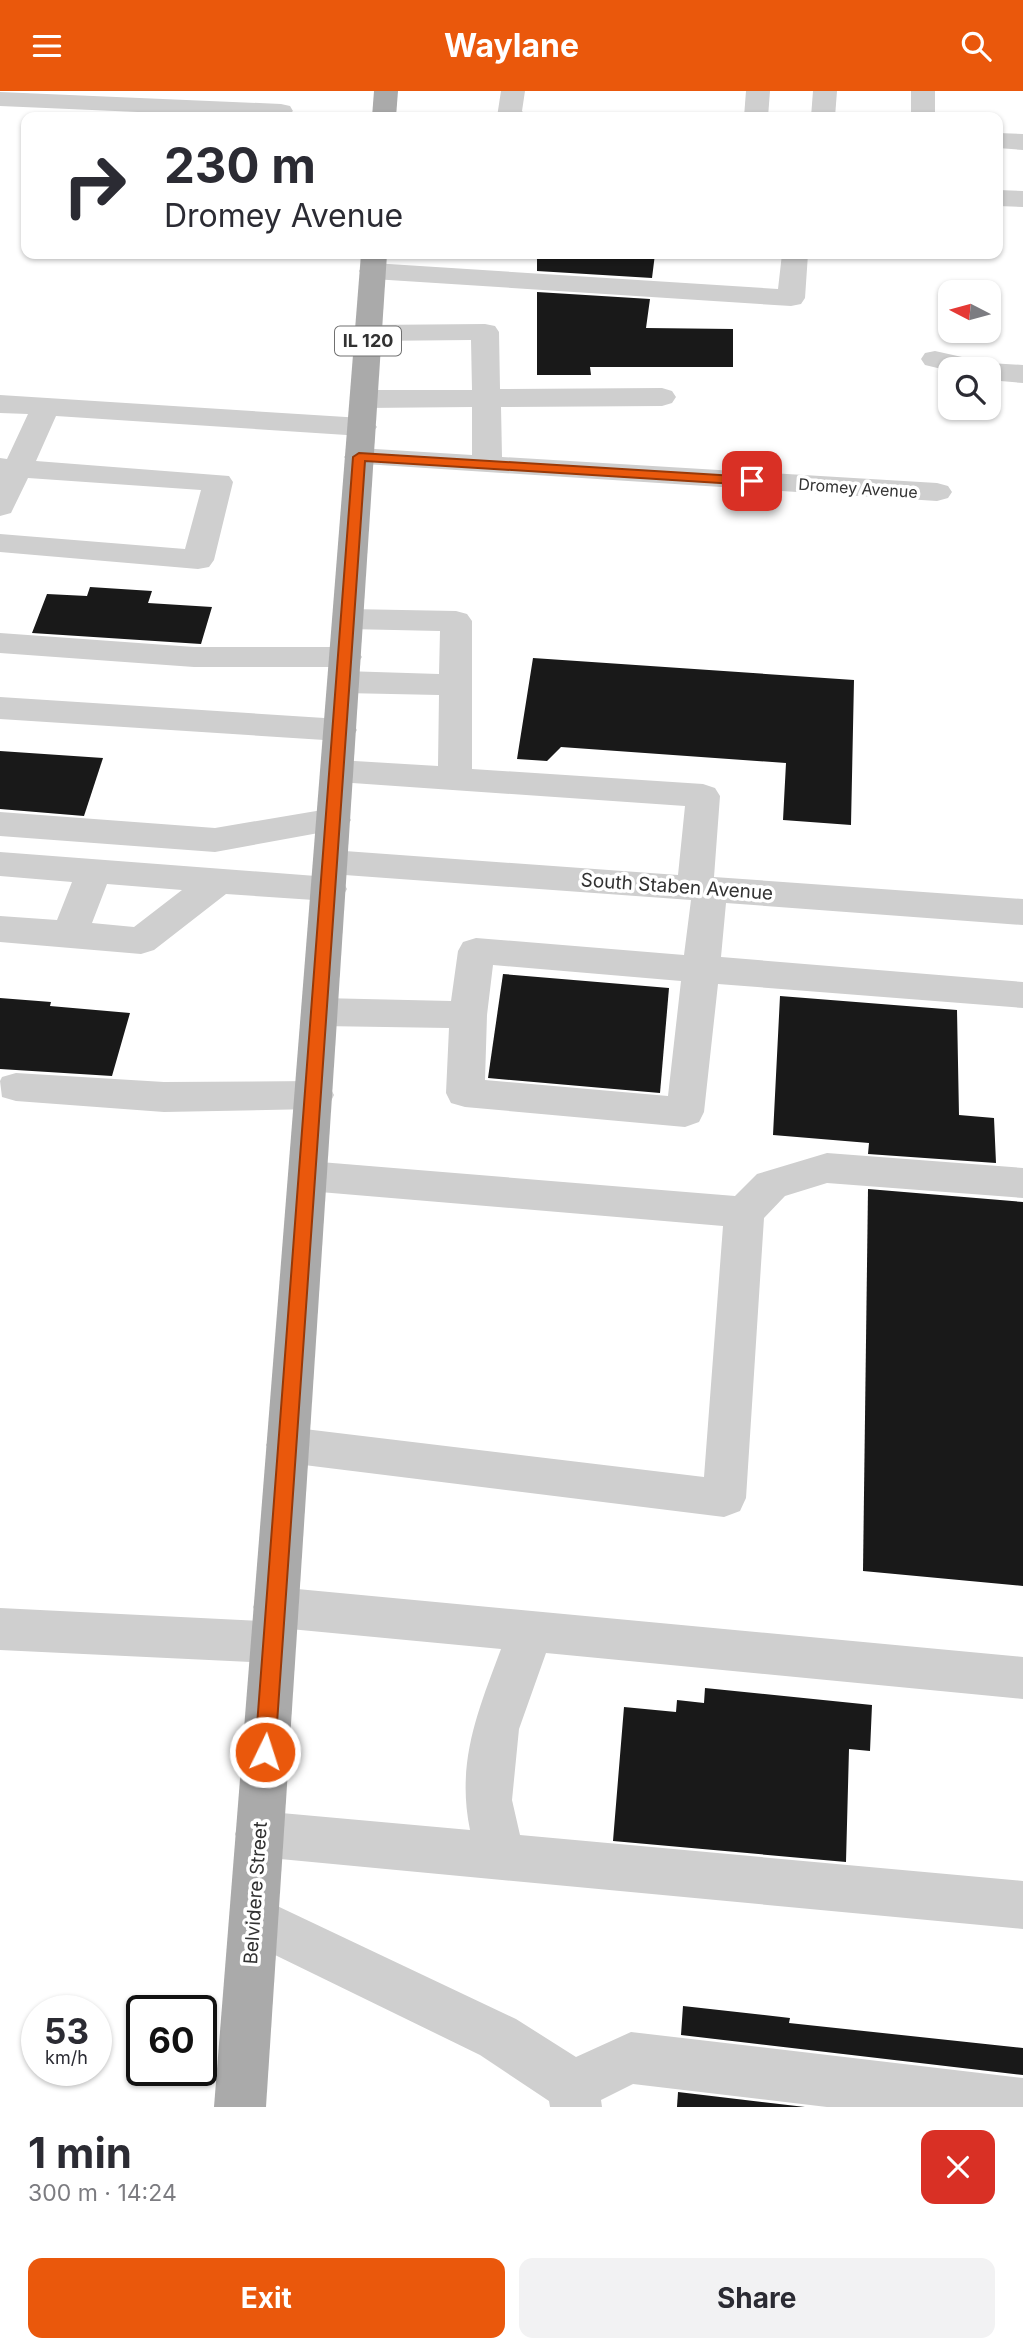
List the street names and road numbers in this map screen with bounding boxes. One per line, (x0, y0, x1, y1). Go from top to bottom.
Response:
road number: IL 120 (335, 327, 401, 355)
street label: Dromey Avenue (798, 474, 918, 502)
street label: South Staben Avenue (580, 868, 774, 905)
street label: Belvidere Street (239, 1821, 272, 1965)

